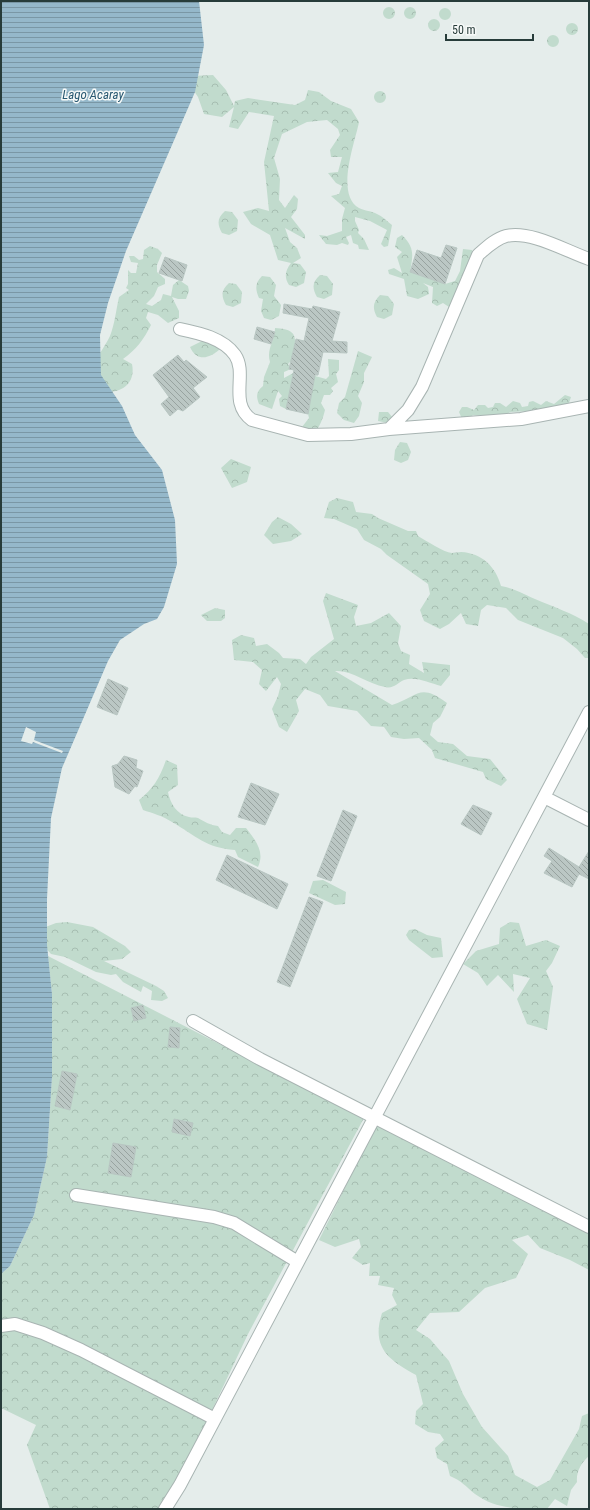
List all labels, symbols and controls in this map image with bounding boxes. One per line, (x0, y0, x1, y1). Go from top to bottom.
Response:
scale bar (446, 16, 533, 42)
text: 50 m (452, 23, 476, 37)
water label: Lago Acaray (62, 87, 124, 102)

